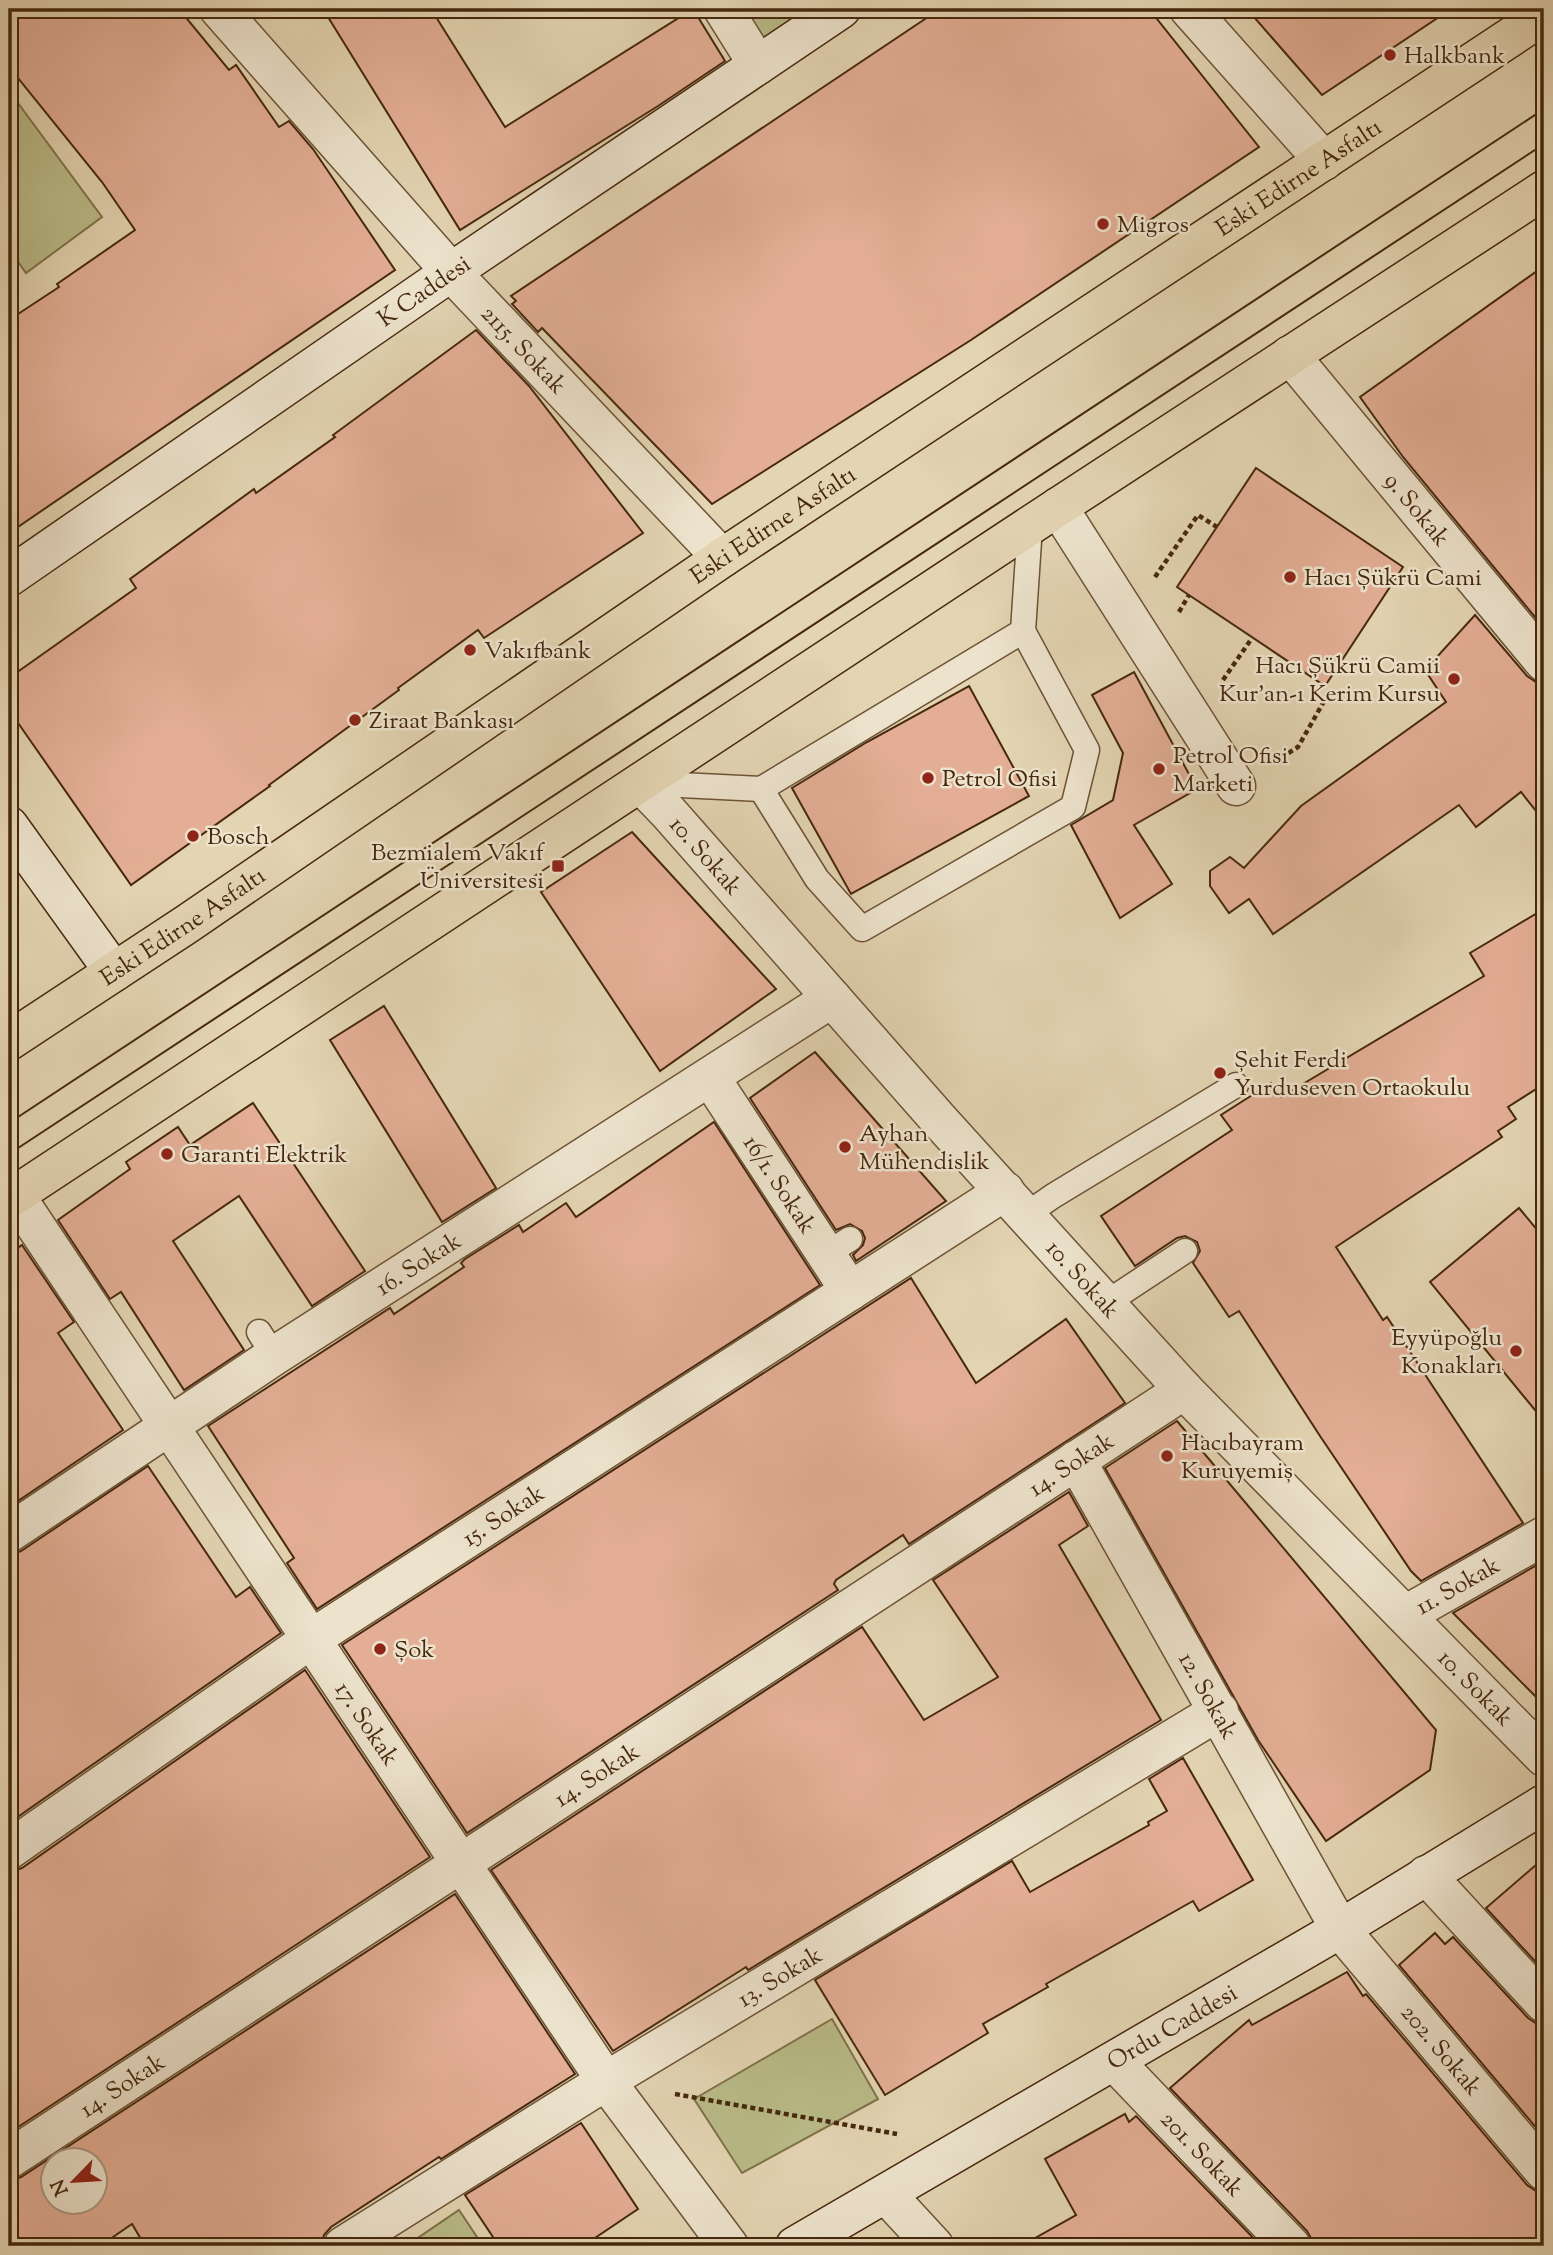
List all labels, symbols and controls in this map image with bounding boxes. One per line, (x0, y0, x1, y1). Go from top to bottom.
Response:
place label: Halkbank (1404, 40, 1505, 74)
marker: Halkbank (1382, 47, 1398, 63)
street label: Eski Edirne Asfaltı (1210, 112, 1389, 246)
place label: Migros (1117, 209, 1189, 243)
marker: Migros (1095, 216, 1111, 232)
street label: K Caddesi (372, 248, 478, 337)
street label: 2115. Sokak (472, 298, 573, 403)
street label: Eski Edirne Asfaltı (684, 459, 864, 594)
street label: 9. Sokak (1375, 466, 1457, 555)
place label: Hacı Şükrü Cami (1304, 562, 1482, 596)
marker: Hacı Şükrü Cami (1282, 569, 1298, 585)
place label: Vakıfbank (484, 635, 591, 669)
marker: Vakıfbank (462, 642, 478, 658)
place label: Hacı Şükrü Camii Kur'an-ı Kerim Kursu (1219, 650, 1440, 712)
marker: Hacı Şükrü Camii Kur'an-ı Kerim Kursu (1446, 671, 1462, 687)
place label: Ziraat Bankası (369, 705, 514, 739)
marker: Ziraat Bankası (347, 712, 363, 728)
place label: Petrol Ofisi Marketi (1173, 740, 1289, 802)
marker: Petrol Ofisi Marketi (1151, 761, 1167, 777)
place label: Petrol Ofisi (942, 763, 1058, 797)
marker: Petrol Ofisi (920, 770, 936, 786)
street label: 10. Sokak (660, 809, 749, 904)
place label: Bosch (207, 821, 270, 855)
marker: Bosch (185, 828, 201, 844)
place label: Bezmialem Vakıf Üniversitesi (371, 837, 546, 899)
marker: Bezmialem Vakıf Üniversitesi (550, 858, 566, 874)
street label: Eski Edirne Asfaltı (94, 860, 273, 996)
place label: Şehit Ferdi Yurduseven Ortaokulu (1234, 1044, 1470, 1106)
marker: Şehit Ferdi Yurduseven Ortaokulu (1212, 1065, 1228, 1081)
place label: Ayhan Mühendislik (859, 1118, 990, 1180)
street label: 16/1. Sokak (734, 1129, 823, 1241)
place label: Garanti Elektrik (181, 1139, 347, 1173)
marker: Ayhan Mühendislik (837, 1139, 853, 1155)
marker: Garanti Elektrik (159, 1146, 175, 1162)
street label: 16. Sokak (370, 1225, 469, 1305)
street label: 10. Sokak (1037, 1233, 1126, 1327)
place label: Eyyüpoğlu Konakları (1391, 1322, 1502, 1384)
marker: Eyyüpoğlu Konakları (1508, 1343, 1524, 1359)
street label: 14. Sokak (1022, 1425, 1121, 1506)
place label: Hacıbayram Kuruyemiş (1181, 1427, 1304, 1489)
marker: Hacıbayram Kuruyemiş (1159, 1448, 1175, 1464)
street label: 15. Sokak (456, 1477, 552, 1556)
street label: 11. Sokak (1410, 1549, 1507, 1625)
place label: Şok (394, 1634, 434, 1668)
marker: Şok (372, 1641, 388, 1657)
street label: 10. Sokak (1429, 1643, 1520, 1735)
street label: 12. Sokak (1169, 1646, 1245, 1746)
street label: 17. Sokak (325, 1675, 406, 1773)
street label: 14. Sokak (548, 1736, 647, 1817)
street label: 13. Sokak (732, 1939, 829, 2017)
street label: Ordu Caddesi (1101, 1977, 1245, 2080)
street label: 202. Sokak (1391, 1998, 1489, 2104)
street label: 14. Sokak (74, 2046, 173, 2127)
street label: 201. Sokak (1152, 2104, 1251, 2206)
north arrow (38, 2146, 108, 2216)
text: N (45, 2175, 76, 2200)

